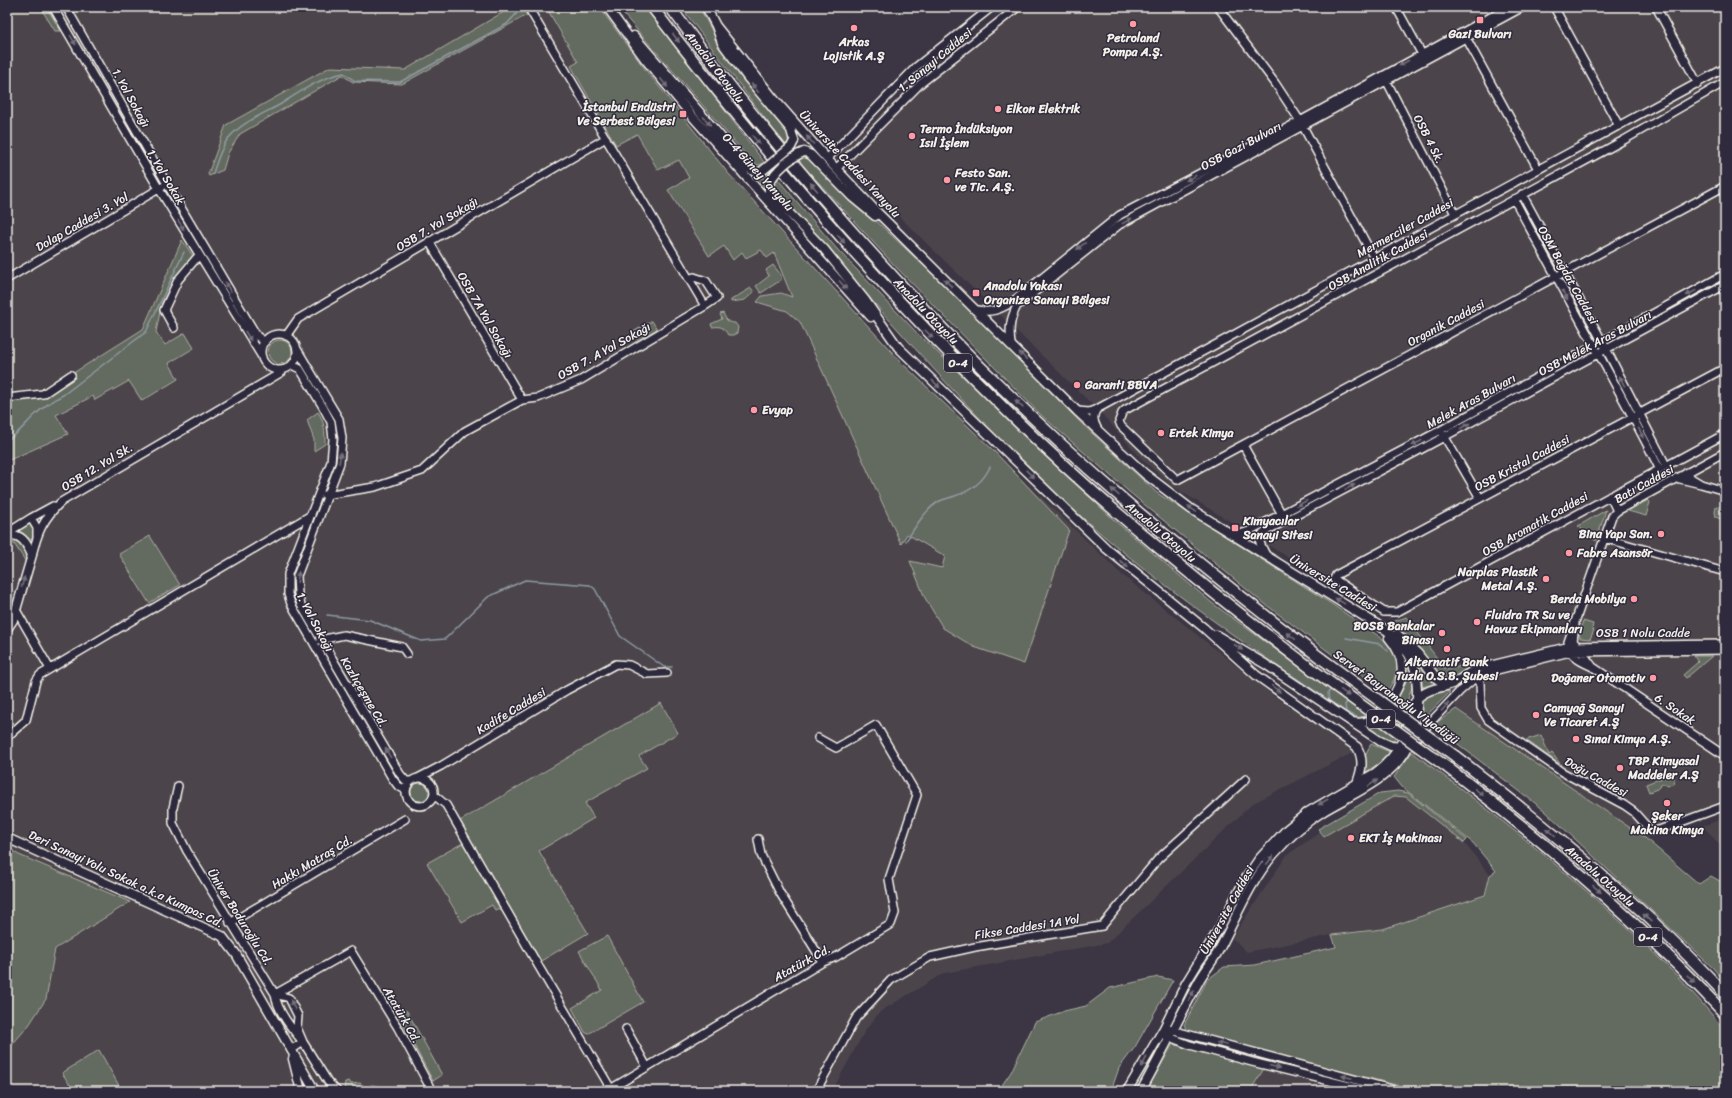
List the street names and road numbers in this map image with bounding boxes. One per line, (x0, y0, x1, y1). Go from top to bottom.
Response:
street label: 1. Sanayi Caddesi (893, 22, 978, 98)
street label: Anadolu Otoyolu (679, 25, 751, 109)
street label: 1. Yol Sokağı (106, 64, 156, 132)
street label: Üniversite Caddesi Yanyolu (794, 105, 907, 224)
street label: OSB 4 Sk. (1407, 110, 1451, 168)
street label: OSB Gazi Bulvarı (1197, 115, 1285, 177)
street label: O-4 Güney Yanyolu (716, 128, 800, 217)
street label: 1. Yol Sokak (141, 145, 191, 209)
street label: Dolap Caddesi 3. Yol (31, 186, 133, 258)
street label: OSB 7. Yol Sokağı (391, 191, 483, 257)
street label: Mermerciler Caddesi (1352, 192, 1458, 264)
street label: OSM Bağdat Caddesi (1532, 221, 1605, 329)
street label: OSB Analitik Caddesi (1324, 223, 1433, 297)
street label: OSB 7A Yol Sokağı (451, 267, 519, 363)
street label: Anadolu Otoyolu (887, 271, 965, 350)
street label: Organik Caddesi (1403, 293, 1489, 353)
street label: OSB Melek Aras Bulvarı (1534, 304, 1656, 382)
street label: OSB 7. A Yol Sokağı (553, 316, 655, 386)
road number: O-4 (944, 354, 972, 372)
street label: Melek Aras Bulvarı (1422, 367, 1520, 435)
street label: OSB Kristal Caddesi (1470, 428, 1574, 498)
street label: OSB 12. Yol Sk. (57, 437, 137, 497)
street label: Batı Caddesi (1610, 458, 1679, 510)
street label: OSB Aromatik Caddesi (1478, 485, 1593, 562)
street label: Anadolu Otoyolu (1120, 495, 1202, 569)
street label: Üniversite Caddesi (1285, 548, 1381, 618)
street label: 1. Yol Sokağı (290, 588, 340, 656)
street label: OSB 1 Nolu Cadde (1596, 622, 1690, 644)
street label: Servet Bayramoğlu Viyadüğü (1328, 644, 1464, 751)
street label: Kazlıçeşme Cd. (334, 652, 394, 732)
street label: Kadife Caddesi (472, 681, 551, 741)
street label: 6. Sokak (1650, 687, 1701, 731)
road number: O-4 (1367, 710, 1395, 728)
street label: Doğu Caddesi (1560, 751, 1632, 804)
street label: Deri Sanayi Yolu Sokak a.k.a Kumpas Cd. (25, 824, 227, 934)
street label: Hakkı Matraş Cd. (267, 829, 357, 895)
street label: Anadolu Otoyolu (1559, 838, 1640, 913)
street label: Üniversite Caddesi (1193, 861, 1261, 958)
street label: Üniver Boduroğlu Cd. (201, 864, 279, 970)
street label: Fikse Caddesi 1A Yol (973, 908, 1082, 946)
road number: O-4 (1634, 928, 1662, 946)
street label: Atatürk Cd. (768, 938, 835, 988)
street label: Atatürk Cd. (376, 981, 427, 1048)

